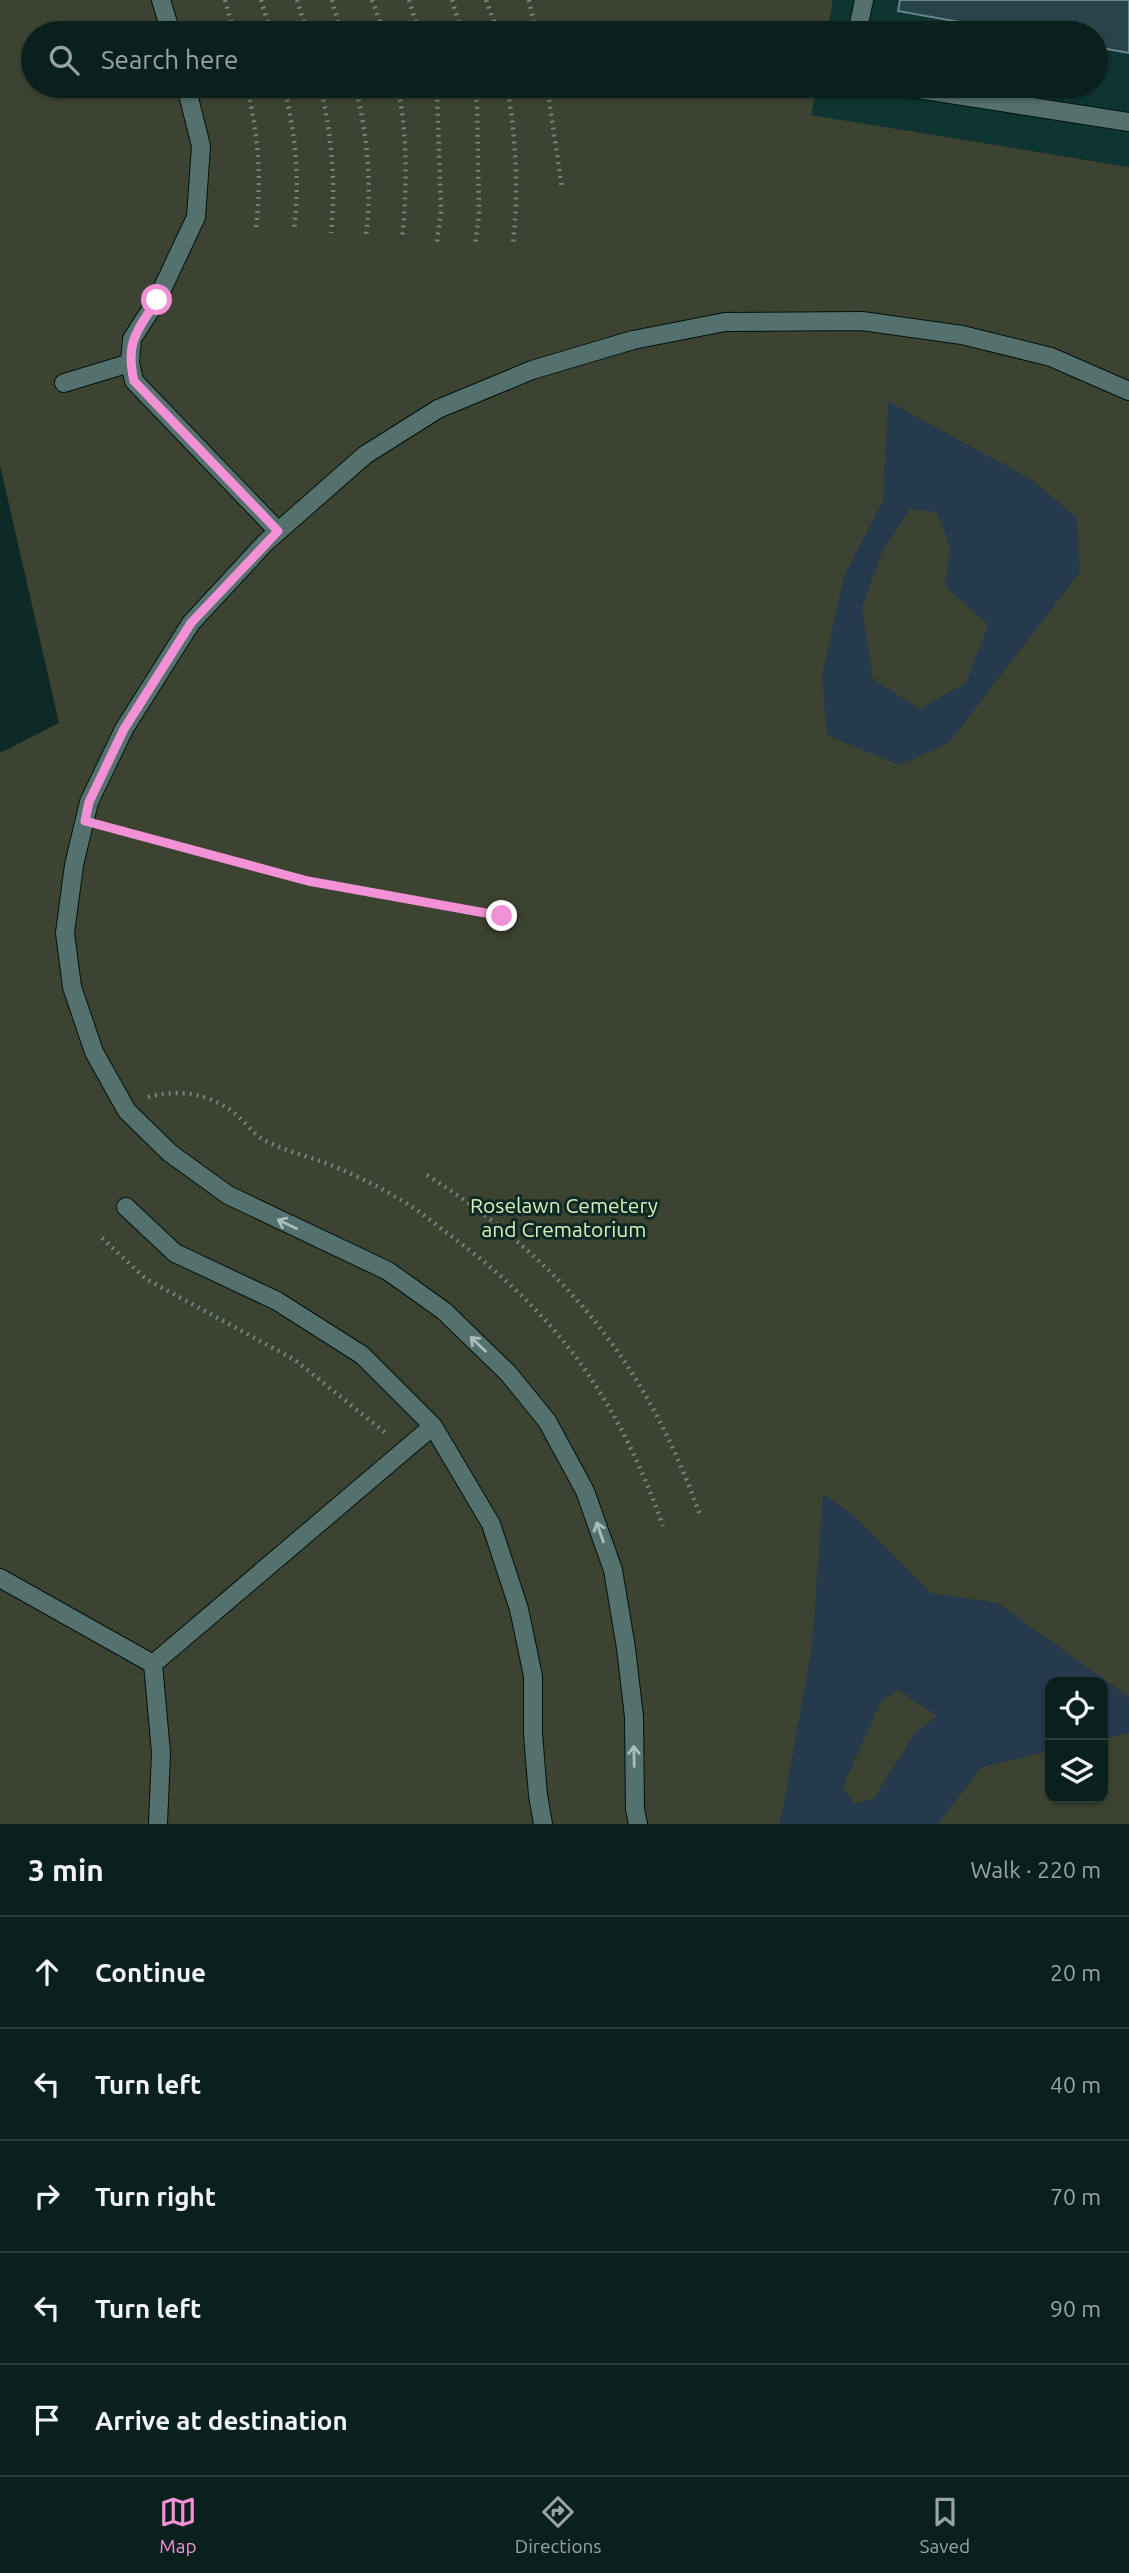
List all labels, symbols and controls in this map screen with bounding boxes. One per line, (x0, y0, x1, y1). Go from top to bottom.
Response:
search box (21, 21, 1108, 98)
icon: search (45, 41, 83, 79)
text: Search here (101, 45, 238, 74)
route start (141, 284, 172, 315)
route end (486, 900, 517, 931)
park label: Roselawn Cemetery and Crematorium (470, 1193, 658, 1241)
one-way arrow (277, 1217, 298, 1230)
one-way arrow (470, 1335, 487, 1352)
one-way arrow (593, 1522, 605, 1544)
map controls (1045, 1677, 1108, 1803)
button: locate (1045, 1677, 1108, 1740)
button: layers (1045, 1740, 1108, 1803)
one-way arrow (627, 1745, 641, 1768)
text: 3 min (28, 1853, 104, 1887)
text: Walk · 220 m (970, 1857, 1101, 1882)
icon: ahead (28, 1953, 66, 1991)
text: Continue (95, 1958, 206, 1987)
text: 20 m (1050, 1960, 1101, 1985)
icon: left (28, 2065, 66, 2103)
text: Turn left (95, 2070, 201, 2099)
text: 40 m (1050, 2072, 1101, 2097)
icon: right (28, 2177, 66, 2215)
text: Turn right (95, 2182, 216, 2211)
text: 70 m (1050, 2184, 1101, 2209)
icon: left (28, 2289, 66, 2327)
text: Turn left (95, 2294, 201, 2323)
text: 90 m (1050, 2296, 1101, 2321)
icon: arrive (28, 2401, 66, 2439)
text: Arrive at destination (95, 2406, 348, 2435)
tab: Map (159, 2493, 197, 2557)
tab: Directions (515, 2493, 602, 2557)
tab: Saved (919, 2493, 970, 2557)

